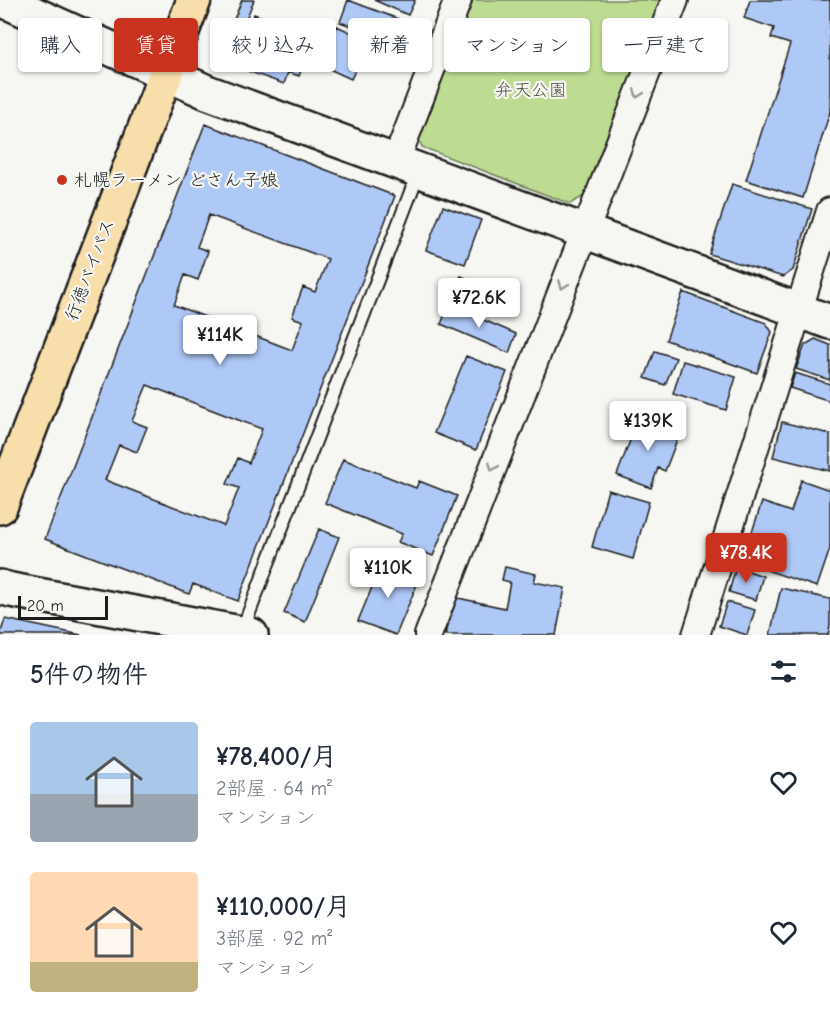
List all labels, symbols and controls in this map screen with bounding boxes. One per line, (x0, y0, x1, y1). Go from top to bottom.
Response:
chip: 購入 (18, 18, 102, 72)
chip: 賃貸 (114, 18, 198, 72)
chip: 絞り込み (210, 18, 336, 72)
chip: 新着 (348, 18, 432, 72)
chip: マンション (444, 18, 590, 72)
chip: 一戸建て (602, 18, 728, 72)
park label: 弁天公園 (495, 80, 567, 101)
one-way arrow (633, 87, 645, 98)
place label: 札幌ラーメン どさん子娘 (74, 170, 278, 191)
marker: 札幌ラーメン どさん子娘 (55, 173, 69, 187)
street label: 行徳バイパス (61, 216, 119, 324)
pin: ¥72.6K (430, 278, 528, 329)
one-way arrow (558, 279, 570, 290)
text: ¥72.6K (452, 286, 506, 309)
pin: ¥114K (178, 315, 262, 366)
text: ¥114K (197, 323, 243, 346)
pin: ¥139K (606, 401, 690, 452)
text: ¥139K (623, 409, 673, 432)
one-way arrow (488, 461, 500, 472)
pin: ¥78.4K (697, 533, 795, 584)
text: ¥78.4K (720, 541, 772, 564)
pin: ¥110K (346, 548, 430, 599)
text: ¥110K (364, 556, 412, 579)
scale bar (18, 593, 108, 620)
text: 20 m (27, 597, 64, 615)
icon: filters (767, 655, 800, 688)
text: 5件の物件 (30, 660, 148, 690)
text: ¥78,400/月 (216, 742, 337, 772)
icon: home (78, 746, 150, 818)
icon: heart (767, 766, 800, 799)
text: 2部屋 · 64 m² (216, 777, 332, 800)
text: マンション (216, 806, 315, 829)
text: ¥110,000/月 (216, 892, 351, 922)
icon: home (78, 896, 150, 968)
icon: heart (767, 916, 800, 949)
text: 3部屋 · 92 m² (216, 927, 332, 950)
text: マンション (216, 956, 315, 979)

